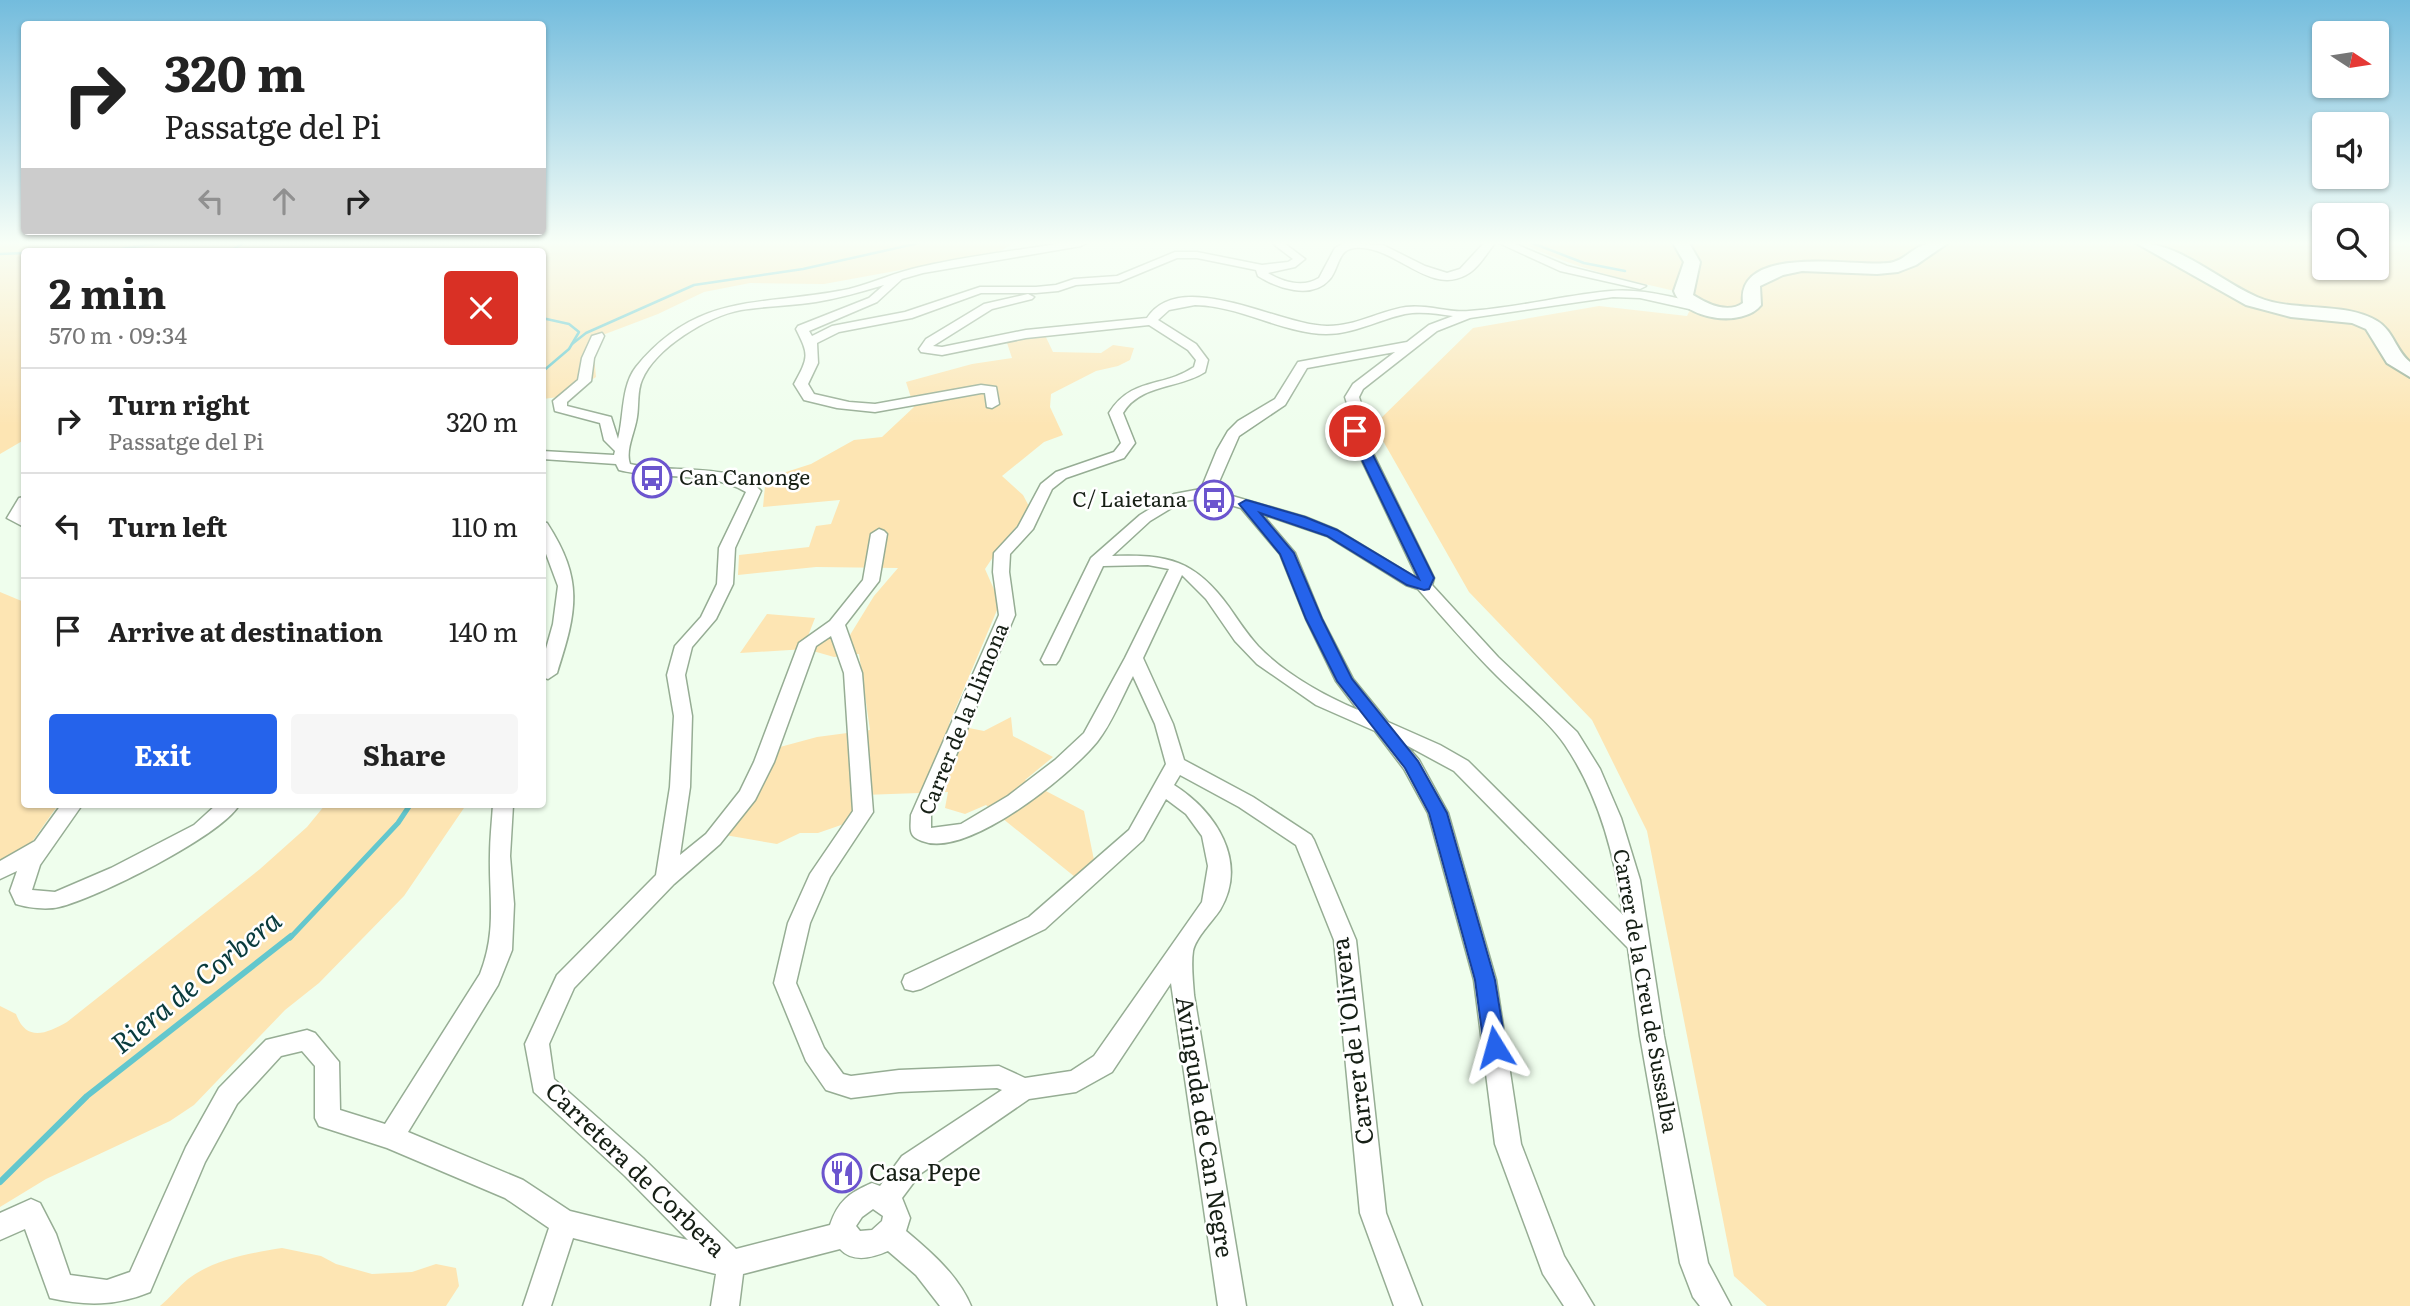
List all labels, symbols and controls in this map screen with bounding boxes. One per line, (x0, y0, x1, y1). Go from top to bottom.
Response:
north arrow (2312, 21, 2389, 98)
map controls (2312, 21, 2389, 280)
text: 320 m (164, 34, 306, 107)
icon: right (49, 49, 140, 140)
text: Passatge del Pi (164, 101, 381, 149)
button: sound (2312, 112, 2389, 189)
icon: left (192, 182, 230, 220)
icon: ahead (265, 182, 303, 220)
icon: right (338, 182, 376, 220)
button: search (2312, 203, 2389, 280)
text: 2 min (49, 260, 166, 322)
button: close (444, 271, 518, 345)
text: 570 m · 09:34 (49, 317, 187, 351)
text: Turn right (108, 384, 250, 423)
text: 320 m (446, 401, 518, 440)
pin (1325, 401, 1385, 461)
icon: right (49, 402, 87, 440)
icon: arrive (1336, 412, 1374, 450)
text: Passatge del Pi (108, 423, 264, 457)
bus stop icon: Can Canonge (631, 457, 673, 499)
place label: Can Canonge (679, 460, 810, 491)
bus stop icon: C/ Laietana (1193, 479, 1235, 521)
place label: C/ Laietana (1072, 482, 1188, 513)
text: Turn left (108, 506, 227, 545)
text: 110 m (451, 506, 518, 545)
icon: left (49, 507, 87, 545)
text: Arrive at destination (108, 611, 383, 650)
text: 140 m (449, 611, 518, 650)
icon: arrive (49, 612, 87, 650)
street label: Carrer de la Llimona (909, 617, 1015, 819)
button: Exit (49, 714, 277, 794)
button: Share (291, 714, 518, 794)
street label: Carrer de la Creu de Sussalba (1607, 846, 1688, 1136)
water label: Riera de Corbera (100, 898, 289, 1062)
street label: Carrer de l'Olivera (1320, 936, 1381, 1147)
street label: Avinguda de Can Negre (1168, 993, 1244, 1260)
position arrow (1458, 1010, 1532, 1084)
street label: Carretera de Corbera (539, 1073, 735, 1264)
restaurant icon: Casa Pepe (821, 1152, 863, 1194)
place label: Casa Pepe (869, 1153, 981, 1188)

